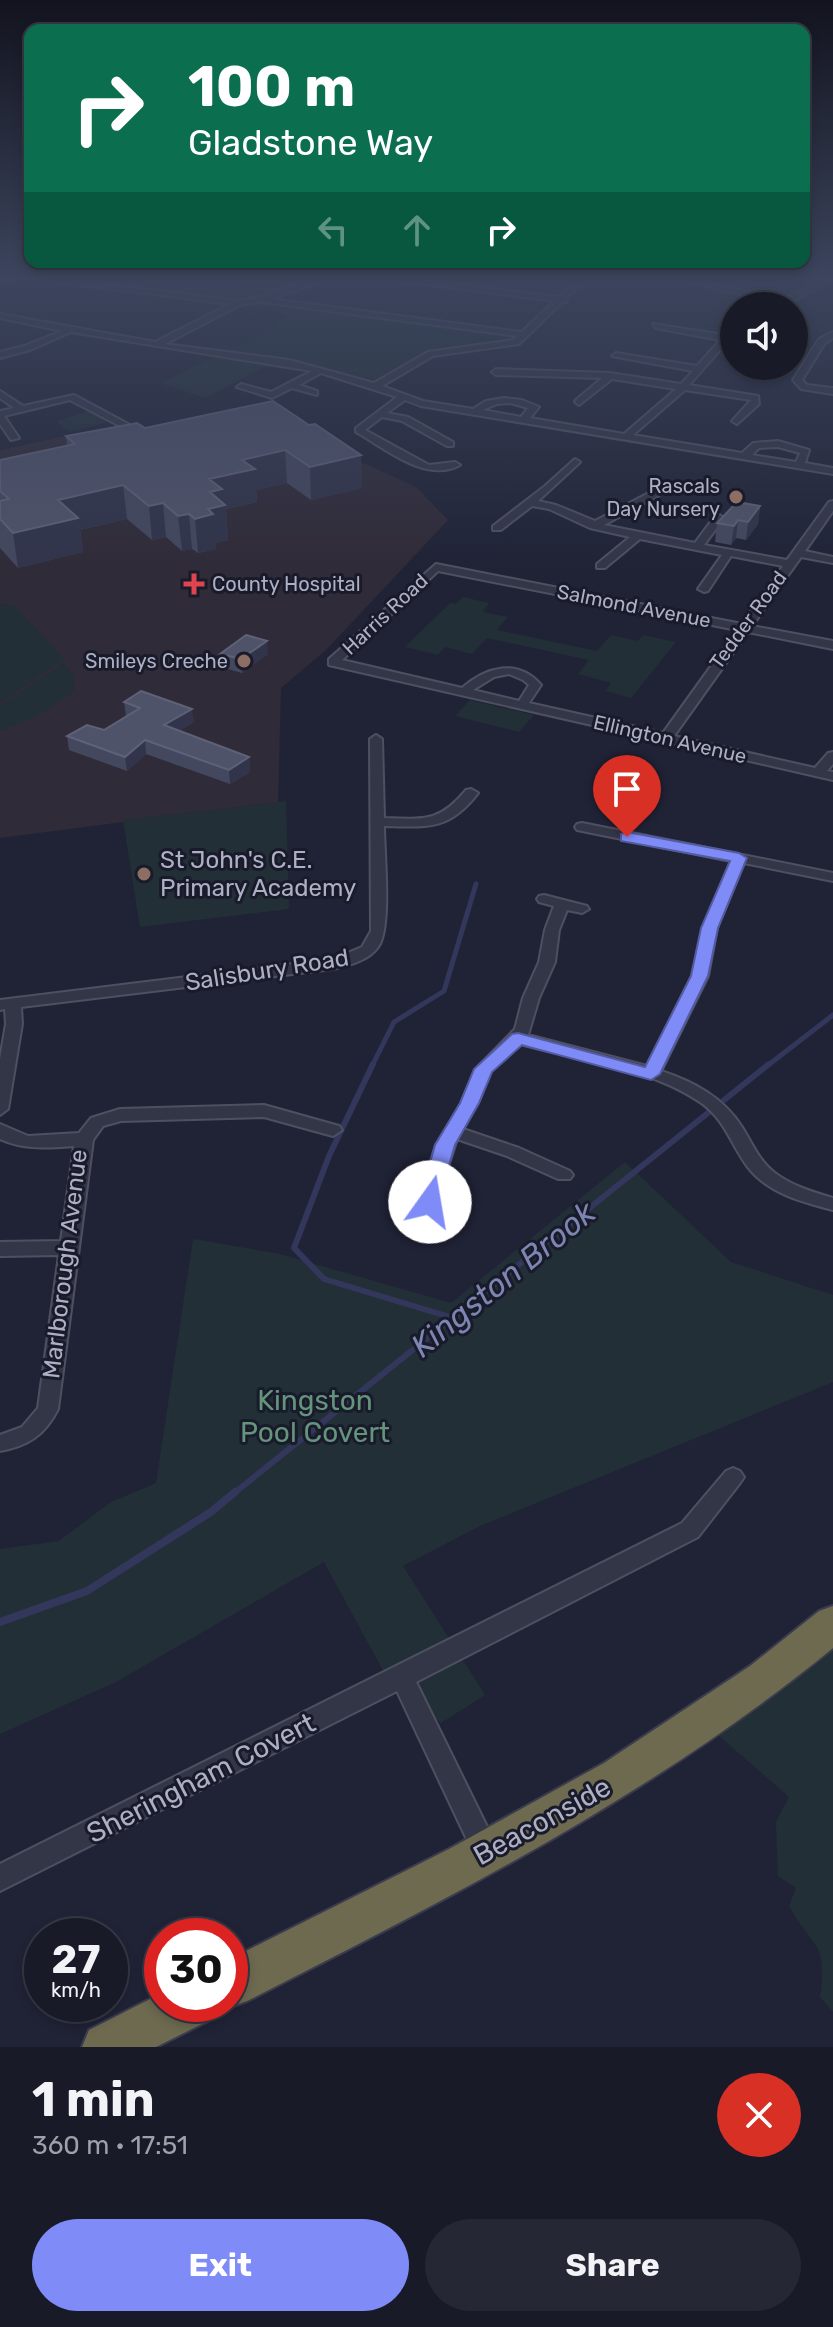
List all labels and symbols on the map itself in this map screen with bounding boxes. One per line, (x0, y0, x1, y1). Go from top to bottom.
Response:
place label: Rascals Day Nursery (606, 474, 720, 521)
marker: Rascals Day Nursery (727, 488, 745, 506)
street label: Tedder Road (704, 566, 792, 674)
street label: Harris Road (337, 568, 433, 660)
place label: County Hospital (212, 572, 361, 596)
marker: County Hospital (183, 573, 205, 595)
street label: Salmond Avenue (555, 579, 713, 633)
place label: Smileys Creche (85, 649, 228, 673)
marker: Smileys Creche (235, 652, 253, 670)
street label: Ellington Avenue (591, 710, 749, 768)
pin (593, 755, 661, 837)
place label: St John's C.E. Primary Academy (160, 846, 356, 902)
marker: St John's C.E. Primary Academy (135, 865, 153, 883)
street label: Salisbury Road (183, 943, 351, 997)
street label: Marlborough Avenue (37, 1148, 93, 1380)
position arrow (388, 1160, 472, 1244)
water label: Kingston Brook (403, 1193, 603, 1365)
park label: Kingston Pool Covert (240, 1384, 390, 1449)
street label: Sheringham Covert (81, 1706, 321, 1850)
street label: Beaconside (468, 1770, 616, 1872)
speed limit sign: 30 (144, 1918, 248, 2022)

